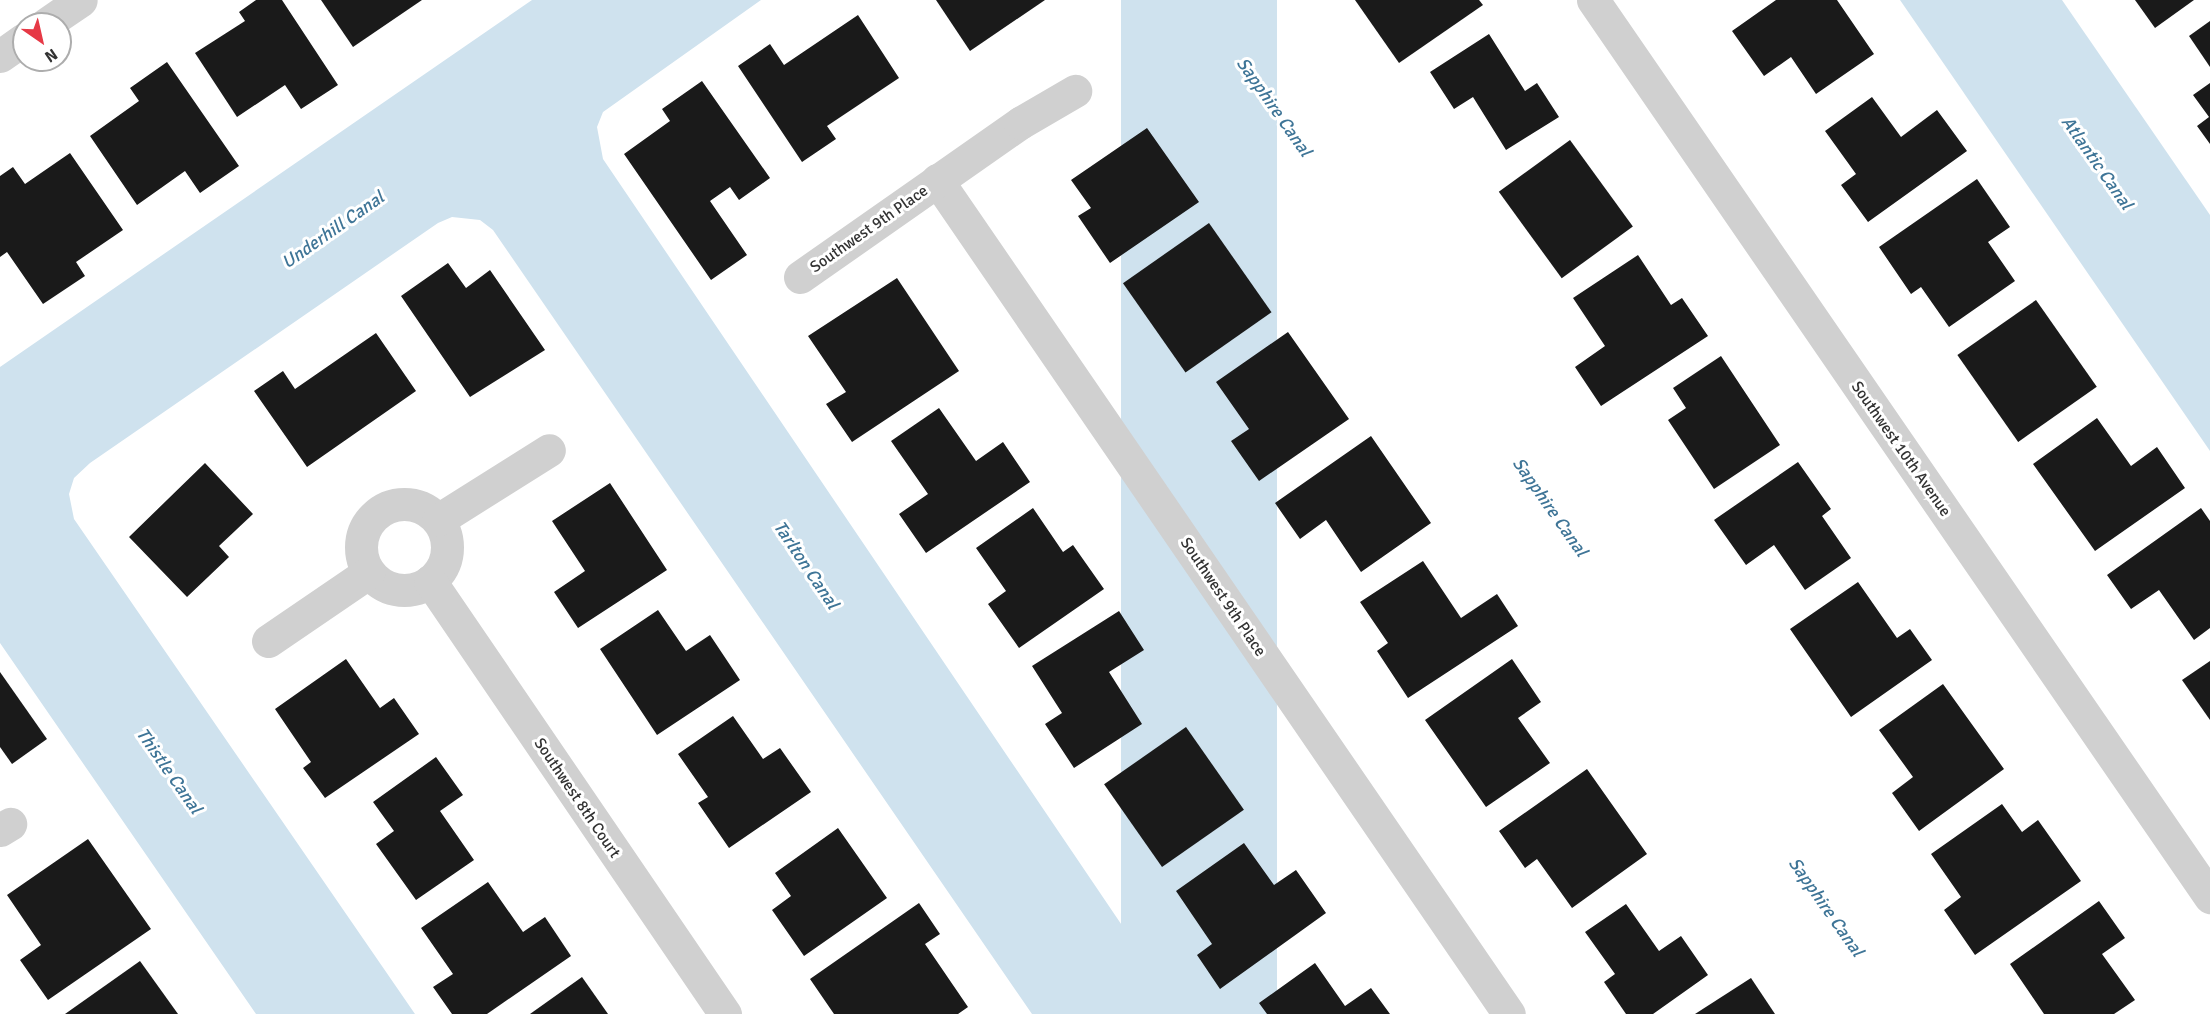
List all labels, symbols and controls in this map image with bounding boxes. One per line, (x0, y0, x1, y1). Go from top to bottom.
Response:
north arrow (12, 12, 72, 72)
text: N (41, 44, 61, 67)
water label: Sapphire Canal (1232, 53, 1316, 161)
water label: Atlantic Canal (2057, 112, 2137, 214)
street label: Southwest 9th Place (806, 181, 932, 277)
water label: Underhill Canal (278, 187, 388, 273)
street label: Southwest 10th Avenue (1847, 378, 1955, 520)
water label: Sapphire Canal (1508, 453, 1592, 561)
water label: Tarlton Canal (769, 517, 843, 613)
street label: Southwest 9th Place (1176, 534, 1270, 660)
water label: Thistle Canal (132, 724, 206, 818)
street label: Southwest 8th Court (530, 734, 624, 862)
water label: Sapphire Canal (1784, 853, 1868, 961)

